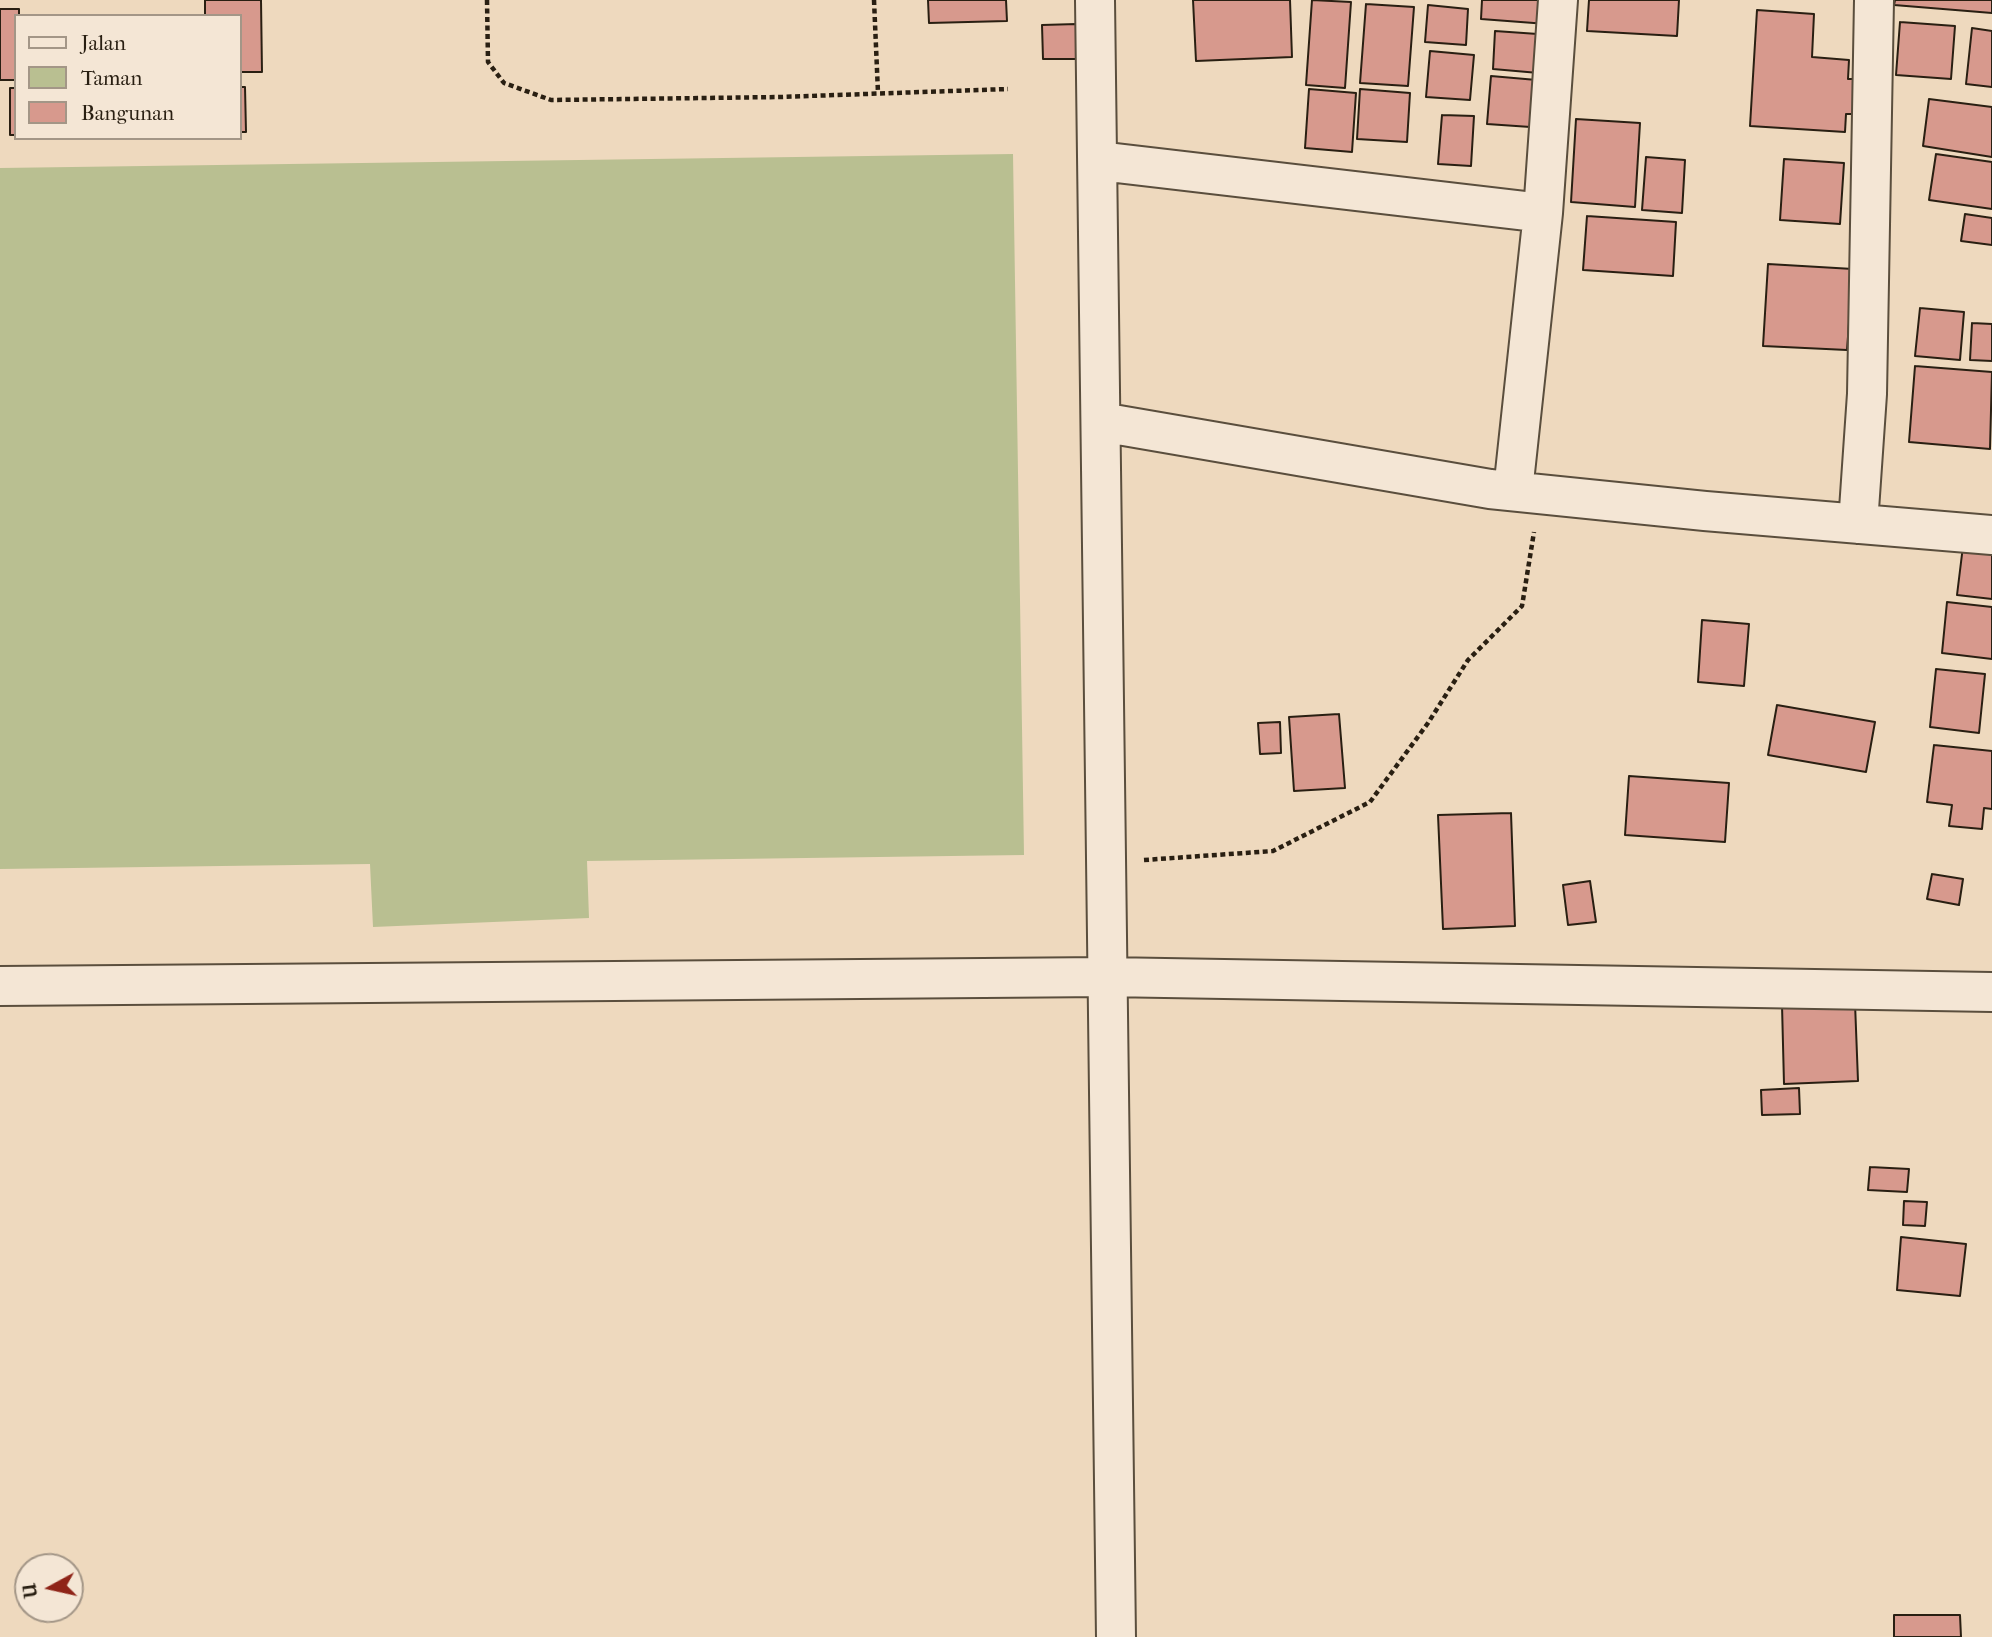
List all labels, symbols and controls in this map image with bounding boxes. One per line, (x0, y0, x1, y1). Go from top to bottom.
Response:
legend (14, 14, 242, 140)
text: Jalan (81, 31, 126, 55)
text: Taman (81, 66, 142, 90)
text: Bangunan (81, 101, 174, 125)
north arrow (14, 1553, 84, 1623)
text: U (18, 1582, 42, 1599)

